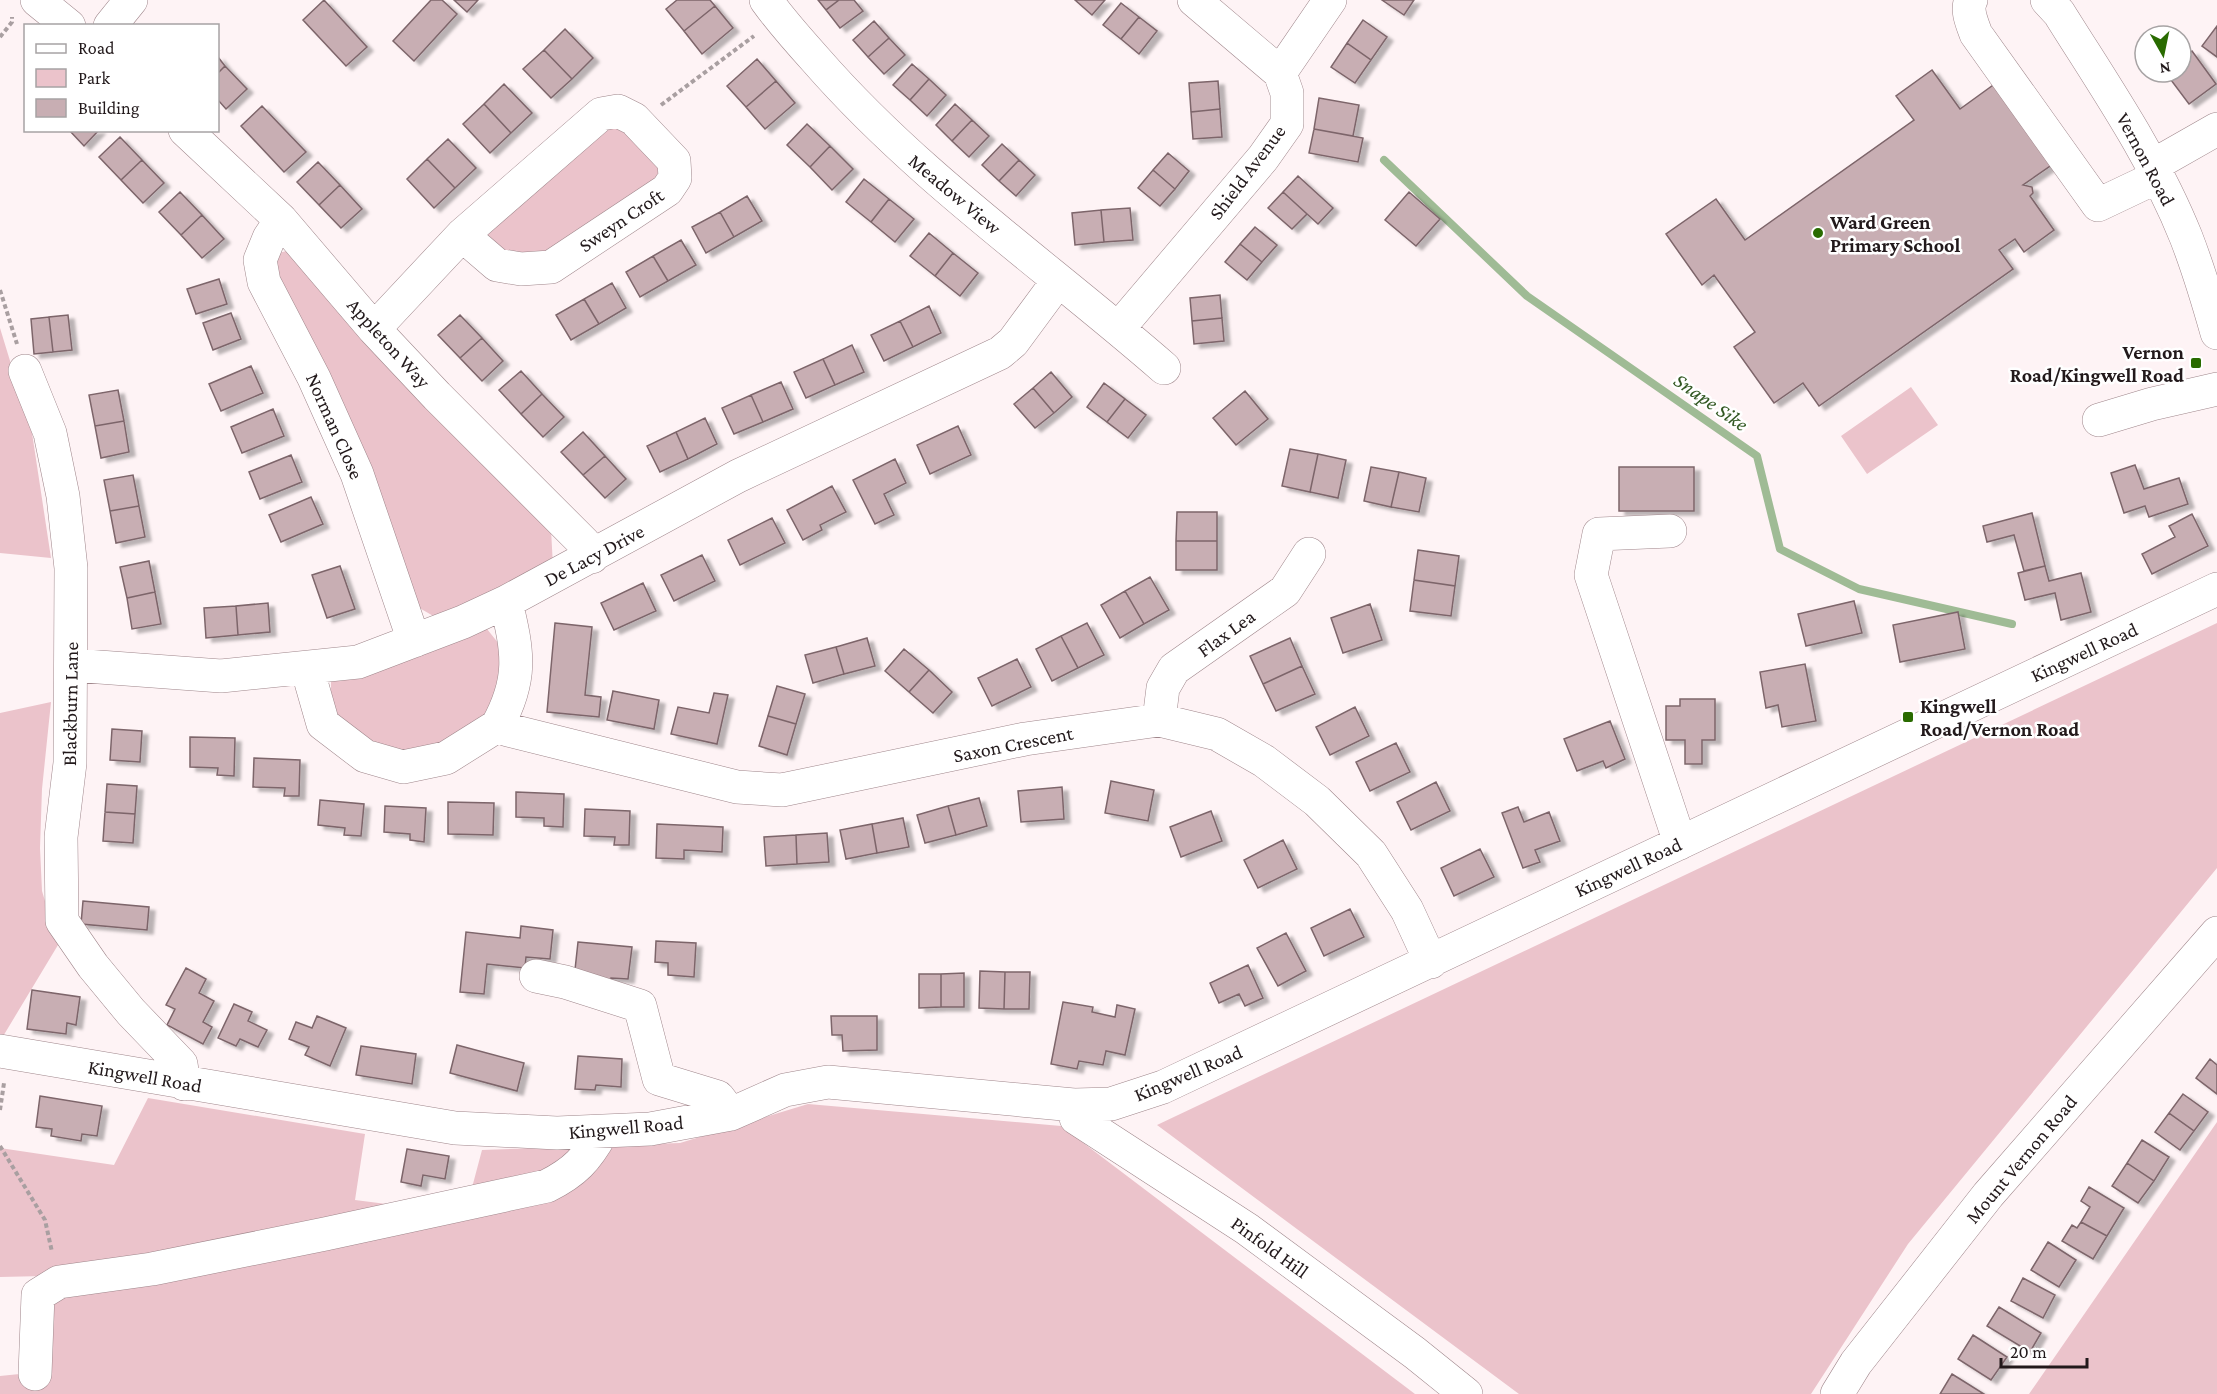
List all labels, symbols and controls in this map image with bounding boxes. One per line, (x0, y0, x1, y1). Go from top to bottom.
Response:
legend (24, 24, 219, 132)
north arrow (2133, 24, 2193, 84)
text: Road (78, 38, 115, 58)
text: N (2158, 59, 2172, 78)
text: Park (78, 68, 110, 88)
text: Building (78, 98, 140, 118)
street label: Vernon Road (2112, 109, 2180, 210)
street label: Shield Avenue (1204, 120, 1290, 224)
street label: Meadow View (905, 149, 1006, 239)
street label: Sweyn Croft (575, 184, 668, 257)
place label: Ward Green Primary School (1829, 211, 1960, 256)
marker: Ward Green Primary School (1811, 226, 1825, 240)
street label: Appleton Way (342, 294, 436, 394)
place label: Vernon Road/Kingwell Road (2010, 341, 2185, 386)
marker: Vernon Road/Kingwell Road (2189, 356, 2203, 370)
water label: Snape Sike (1669, 368, 1753, 436)
street label: Norman Close (302, 370, 368, 483)
street label: De Lacy Drive (540, 519, 648, 591)
street label: Flax Lea (1193, 605, 1259, 661)
street label: Kingwell Road (2027, 617, 2142, 687)
street label: Blackburn Lane (58, 641, 82, 766)
place label: Kingwell Road/Vernon Road (1920, 695, 2079, 740)
marker: Kingwell Road/Vernon Road (1901, 710, 1915, 724)
street label: Saxon Crescent (951, 722, 1075, 766)
street label: Kingwell Road (1571, 832, 1686, 902)
street label: Kingwell Road (1131, 1040, 1246, 1107)
street label: Kingwell Road (86, 1055, 204, 1098)
street label: Mount Vernon Road (1961, 1090, 2081, 1228)
street label: Kingwell Road (568, 1111, 685, 1144)
street label: Pinfold Hill (1227, 1212, 1313, 1282)
scale bar (2001, 1331, 2086, 1369)
text: 20 m (2010, 1342, 2047, 1362)

